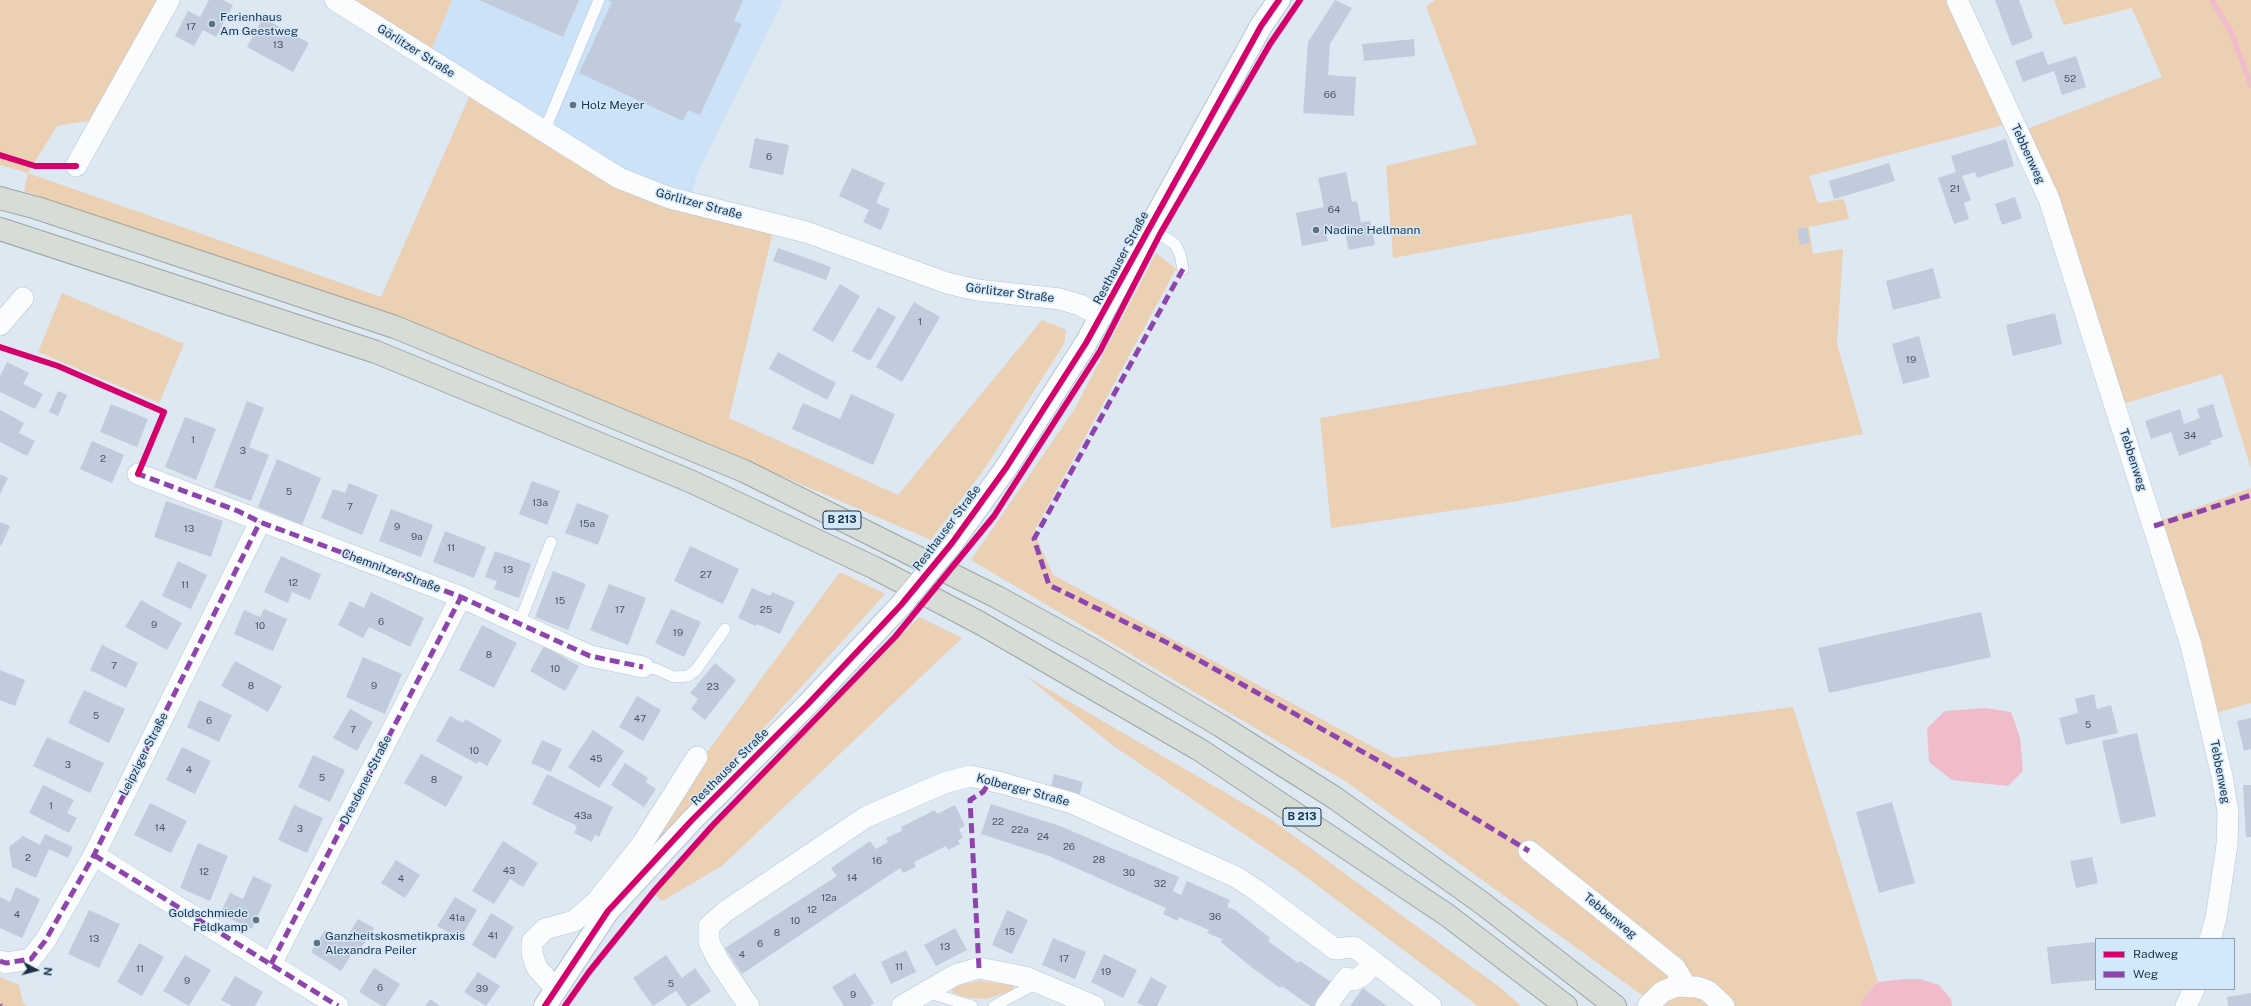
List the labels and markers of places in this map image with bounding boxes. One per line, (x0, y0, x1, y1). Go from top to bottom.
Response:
place label: Ferienhaus Am Geestweg (220, 10, 298, 38)
marker: Ferienhaus Am Geestweg (207, 19, 217, 29)
place label: Holz Meyer (581, 98, 644, 112)
marker: Holz Meyer (568, 100, 578, 110)
place label: Nadine Hellmann (1324, 223, 1420, 237)
marker: Nadine Hellmann (1311, 225, 1321, 235)
place label: Goldschmiede Feldkamp (168, 906, 248, 934)
marker: Goldschmiede Feldkamp (251, 915, 261, 925)
place label: Ganzheitskosmetikpraxis Alexandra Peiler (325, 929, 465, 957)
marker: Ganzheitskosmetikpraxis Alexandra Peiler (312, 938, 322, 948)

